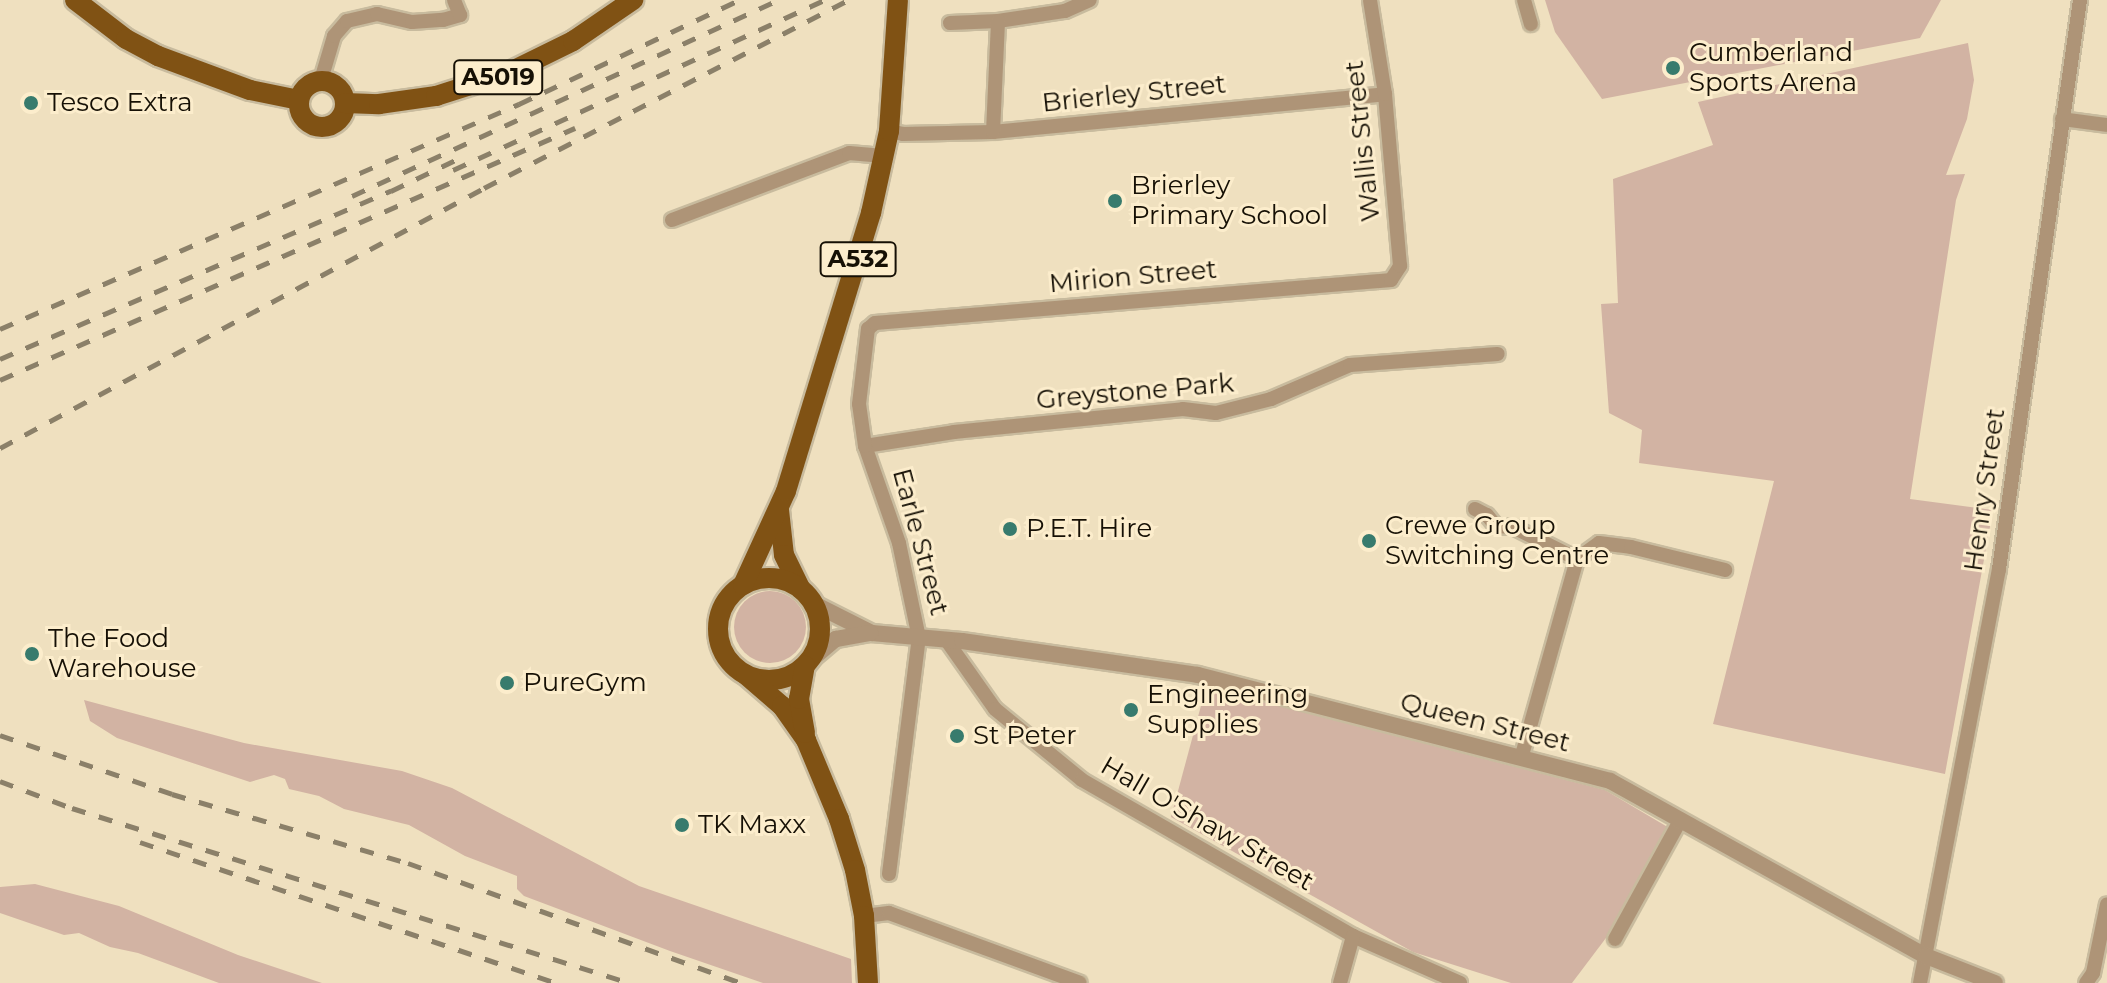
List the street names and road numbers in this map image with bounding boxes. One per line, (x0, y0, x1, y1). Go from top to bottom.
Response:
road number: A5019 (452, 57, 544, 97)
street label: Wallis Street (1339, 59, 1387, 223)
street label: Brierley Street (1040, 69, 1228, 119)
road number: A532 (818, 239, 898, 279)
street label: Mirion Street (1048, 254, 1218, 300)
street label: Greystone Park (1035, 368, 1235, 416)
street label: Henry Street (1958, 407, 2012, 573)
street label: Earle Street (885, 465, 955, 619)
street label: Queen Street (1397, 687, 1573, 759)
street label: Hall O'Shaw Street (1095, 750, 1319, 898)

